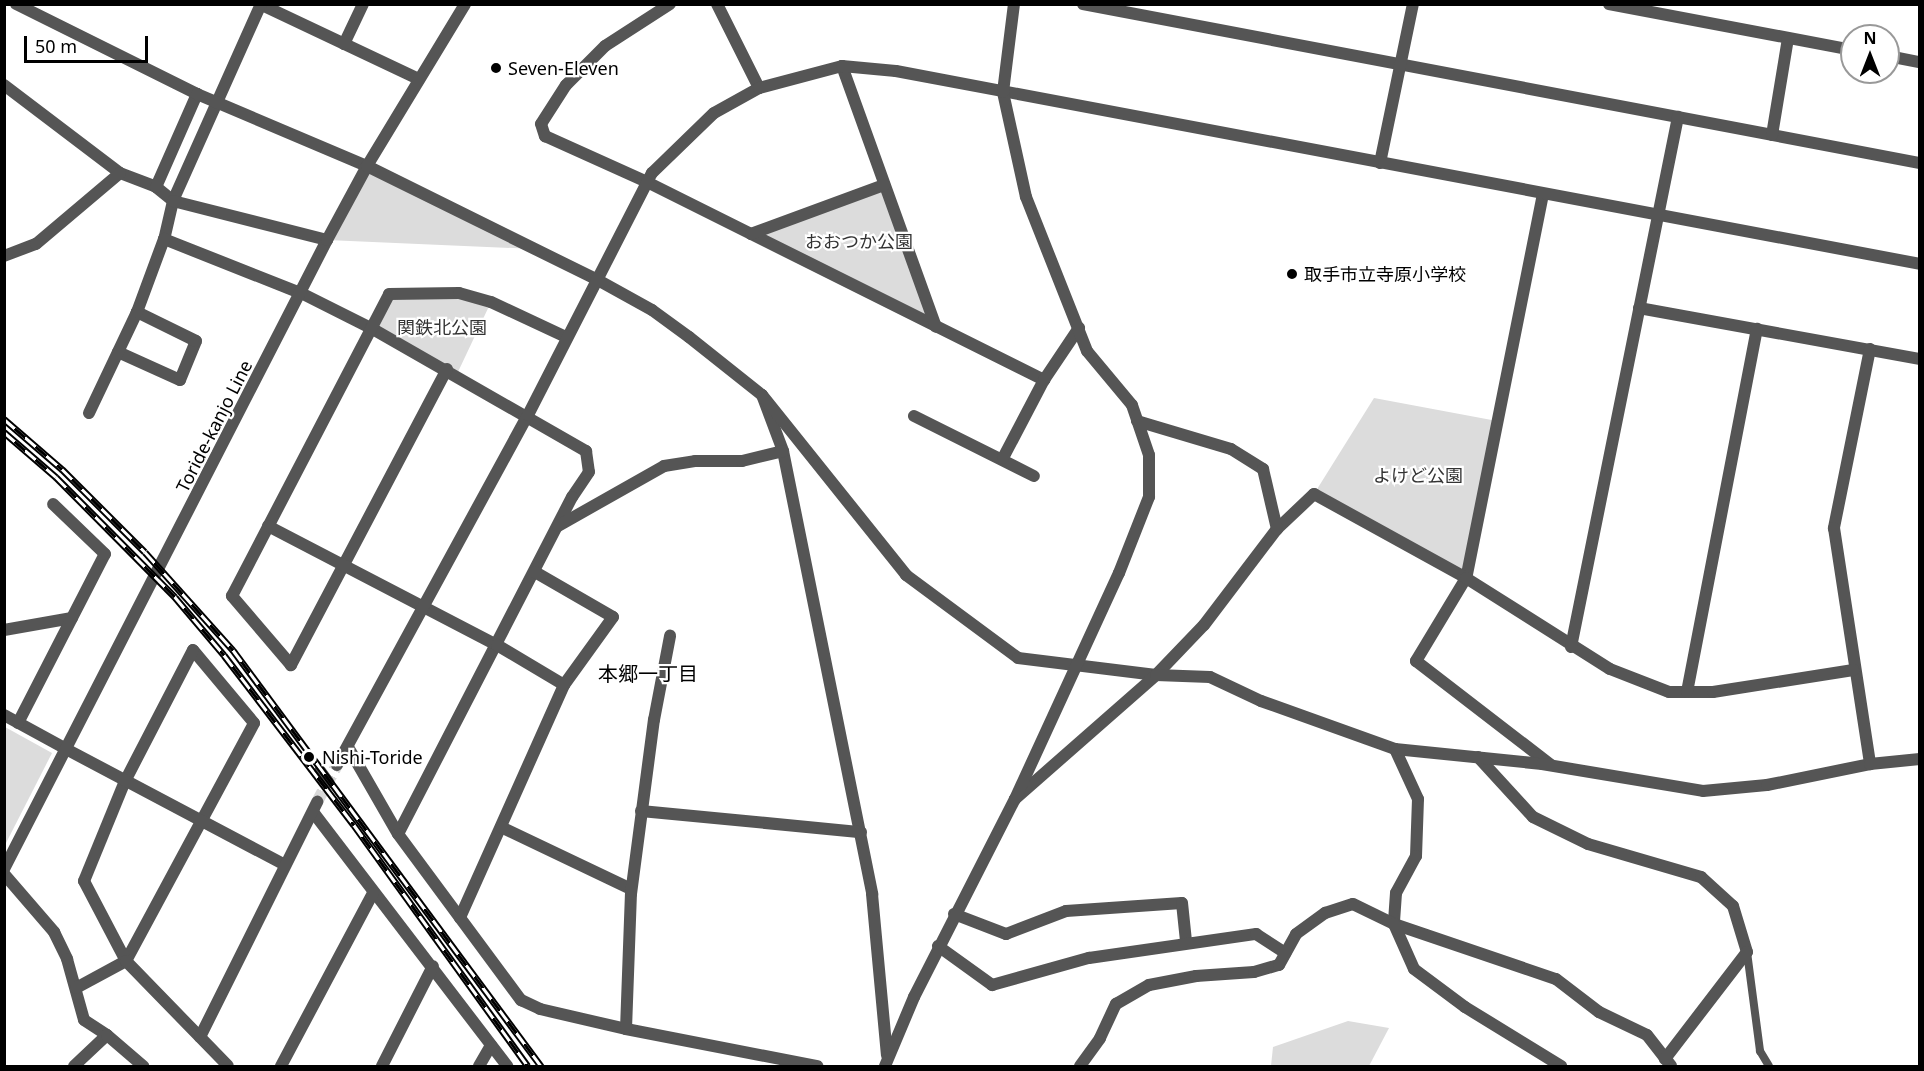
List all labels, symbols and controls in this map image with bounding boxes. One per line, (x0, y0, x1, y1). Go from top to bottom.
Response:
scale bar (27, 24, 152, 62)
north arrow (1840, 24, 1900, 84)
text: N (1863, 27, 1877, 49)
text: 50 m (35, 34, 77, 58)
place label: Seven-Eleven (508, 57, 619, 79)
marker: Seven-Eleven (489, 61, 503, 75)
park label: おおつか公園 (805, 230, 913, 252)
place label: 取手市立寺原小学校 (1304, 263, 1466, 285)
marker: 取手市立寺原小学校 (1285, 267, 1299, 281)
park label: 関鉄北公園 (397, 316, 487, 338)
street label: Toride-kanjo Line (171, 356, 257, 496)
park label: よけど公園 (1373, 464, 1463, 486)
district label: 本郷一丁目 (598, 661, 698, 685)
place label: Nishi-Toride (322, 746, 423, 768)
marker: Nishi-Toride (300, 748, 318, 766)

